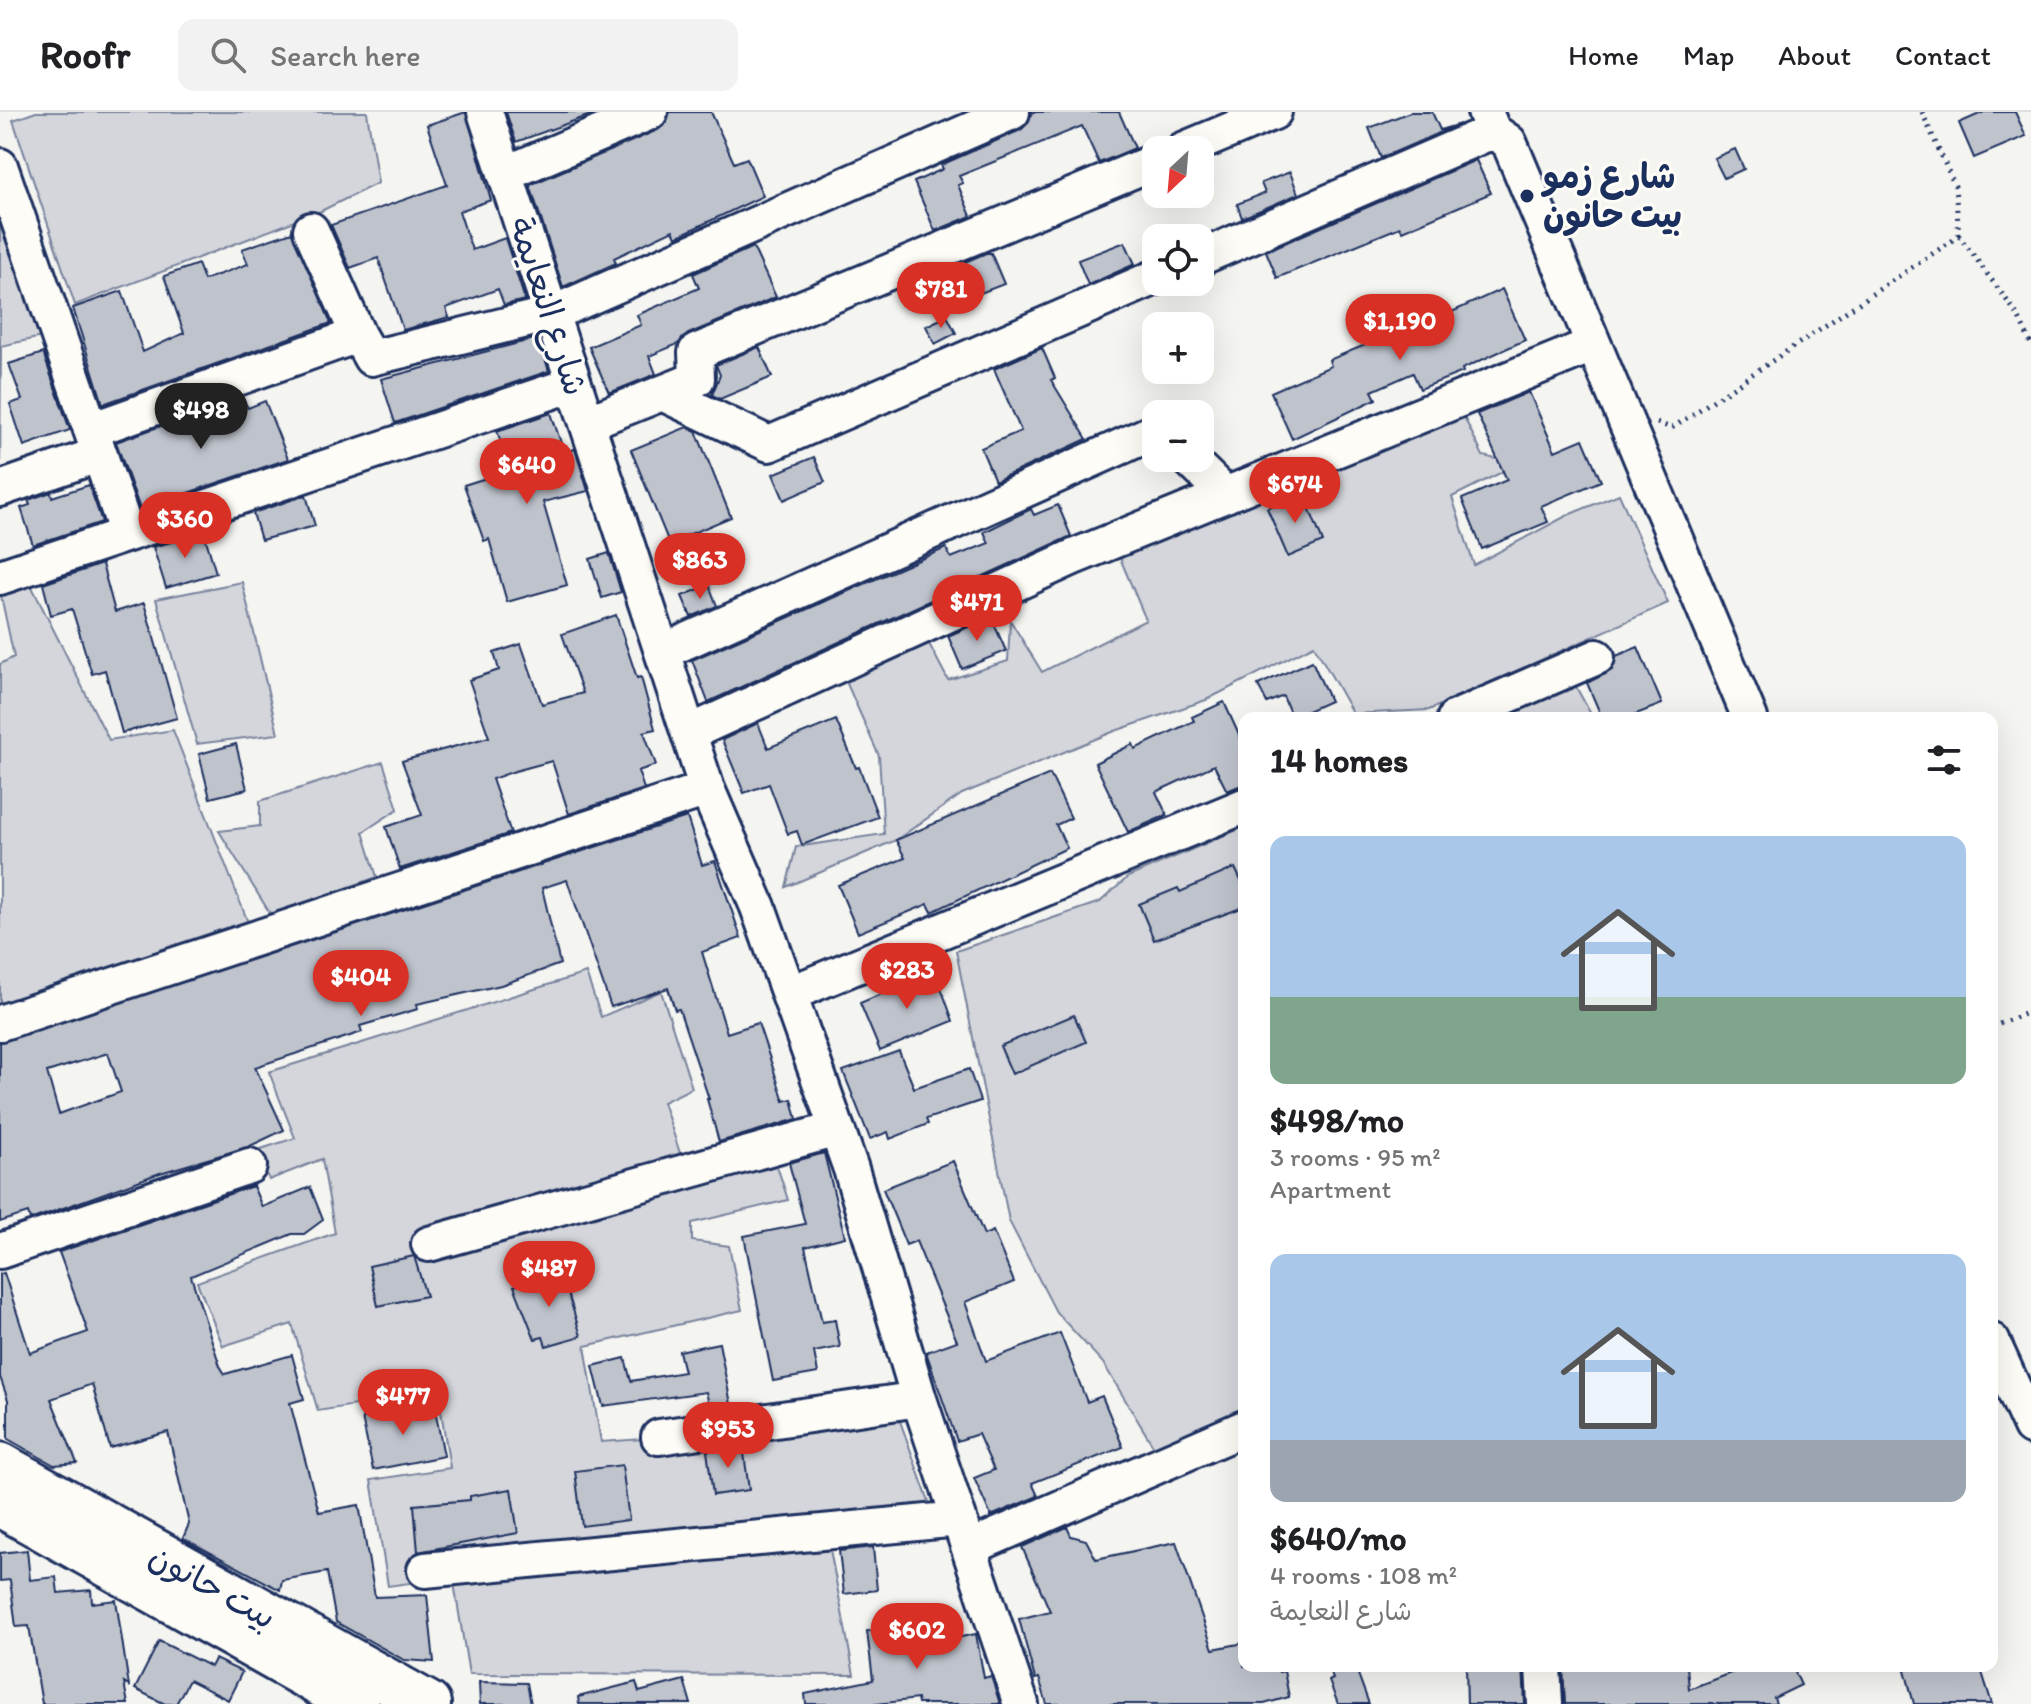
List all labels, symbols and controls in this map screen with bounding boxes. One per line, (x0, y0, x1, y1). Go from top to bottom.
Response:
search box (178, 19, 738, 91)
text: Roofr (40, 32, 130, 78)
icon: search (206, 33, 250, 77)
text: Search here (270, 37, 421, 74)
text: Home (1568, 38, 1639, 72)
text: Map (1683, 38, 1734, 72)
text: About (1778, 38, 1851, 72)
text: Contact (1895, 38, 1991, 72)
north arrow (1142, 136, 1214, 208)
map controls (1142, 136, 1214, 472)
place label: شارع زمو بيت حانون (1540, 156, 1682, 237)
marker: شارع زمو بيت حانون (1518, 187, 1536, 205)
street label: شارع النعايمة (498, 212, 597, 402)
button: locate (1142, 224, 1214, 296)
pin: $781 (894, 262, 988, 330)
text: $781 (915, 272, 967, 304)
pin: $1,190 (1335, 294, 1465, 362)
text: $1,190 (1363, 304, 1437, 336)
button: + (1142, 312, 1214, 384)
pin: $498 (154, 383, 248, 451)
text: $498 (173, 393, 229, 425)
button: − (1142, 400, 1214, 472)
pin: $640 (480, 438, 574, 506)
text: $640 (498, 448, 556, 480)
pin: $674 (1248, 457, 1342, 525)
text: $674 (1267, 467, 1323, 499)
pin: $360 (138, 492, 232, 560)
text: $360 (156, 502, 214, 534)
pin: $863 (653, 533, 747, 601)
text: $863 (672, 543, 728, 575)
pin: $471 (930, 575, 1024, 643)
text: $471 (950, 585, 1004, 617)
icon: filters (1922, 738, 1966, 782)
text: 14 homes (1270, 740, 1408, 781)
icon: home (1546, 888, 1690, 1032)
pin: $283 (860, 943, 954, 1011)
pin: $404 (314, 950, 408, 1018)
text: $283 (879, 953, 935, 985)
text: $404 (331, 960, 391, 992)
text: $498/mo (1270, 1100, 1404, 1141)
text: 3 rooms · 95 m² (1270, 1141, 1441, 1173)
text: Apartment (1270, 1173, 1391, 1205)
pin: $487 (502, 1241, 596, 1309)
text: $487 (521, 1251, 577, 1283)
icon: home (1546, 1306, 1690, 1450)
pin: $477 (356, 1369, 450, 1437)
text: $477 (376, 1379, 430, 1411)
pin: $953 (681, 1402, 775, 1470)
text: $953 (701, 1412, 755, 1444)
text: $640/mo (1270, 1518, 1407, 1559)
street label: بيت حانون (142, 1535, 283, 1638)
text: 4 rooms · 108 m² (1270, 1559, 1457, 1591)
text: شارع النعايمة (1270, 1595, 1412, 1627)
pin: $602 (870, 1603, 964, 1671)
text: $602 (889, 1613, 945, 1645)

